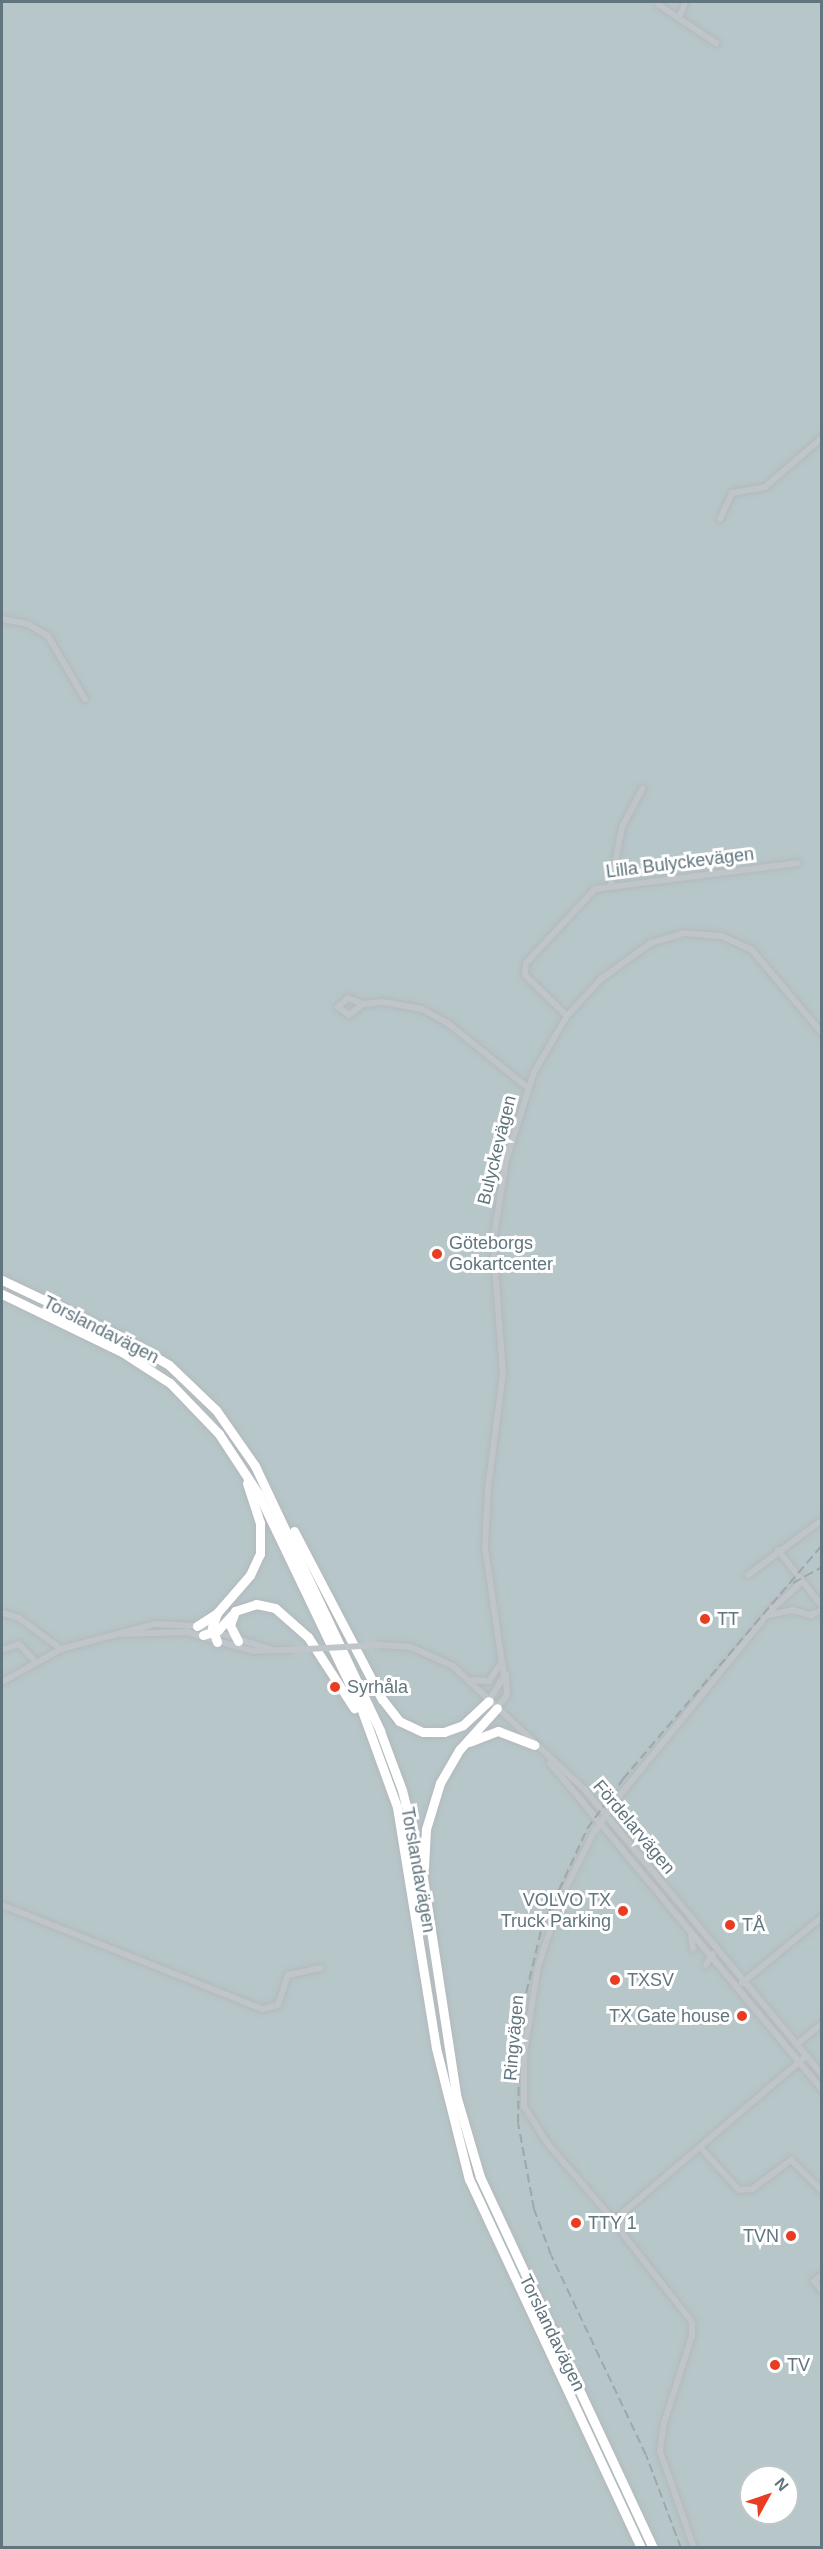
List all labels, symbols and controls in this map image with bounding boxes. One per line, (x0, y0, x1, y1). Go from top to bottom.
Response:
street label: Lilla Bulyckevägen (605, 843, 755, 883)
street label: Bulyckevägen (473, 1093, 521, 1207)
place label: Göteborgs Gokartcenter (449, 1233, 553, 1276)
marker: Göteborgs Gokartcenter (430, 1247, 444, 1261)
street label: Torslandavägen (39, 1292, 163, 1368)
place label: TT (717, 1608, 739, 1630)
marker: TT (698, 1612, 712, 1626)
place label: Syrhåla (347, 1676, 408, 1698)
marker: Syrhåla (328, 1680, 342, 1694)
street label: Fördelarvägen (588, 1776, 680, 1878)
street label: Torslandavägen (396, 1806, 440, 1934)
place label: VOLVO TX Truck Parking (501, 1890, 611, 1932)
marker: VOLVO TX Truck Parking (616, 1904, 630, 1918)
place label: TÅ (742, 1914, 765, 1936)
marker: TÅ (723, 1918, 737, 1932)
place label: TXSV (627, 1969, 674, 1991)
marker: TXSV (608, 1973, 622, 1987)
street label: Ringvägen (499, 1994, 529, 2082)
place label: TX Gate house (609, 2005, 730, 2027)
marker: TX Gate house (735, 2009, 749, 2023)
place label: TTY 1 (588, 2212, 637, 2234)
marker: TTY 1 (569, 2216, 583, 2230)
place label: TVN (743, 2225, 779, 2247)
marker: TVN (784, 2229, 798, 2243)
street label: Torslandavägen (514, 2271, 590, 2395)
place label: TV (787, 2354, 810, 2376)
marker: TV (768, 2358, 782, 2372)
north arrow (739, 2465, 799, 2525)
text: N (771, 2475, 792, 2494)

